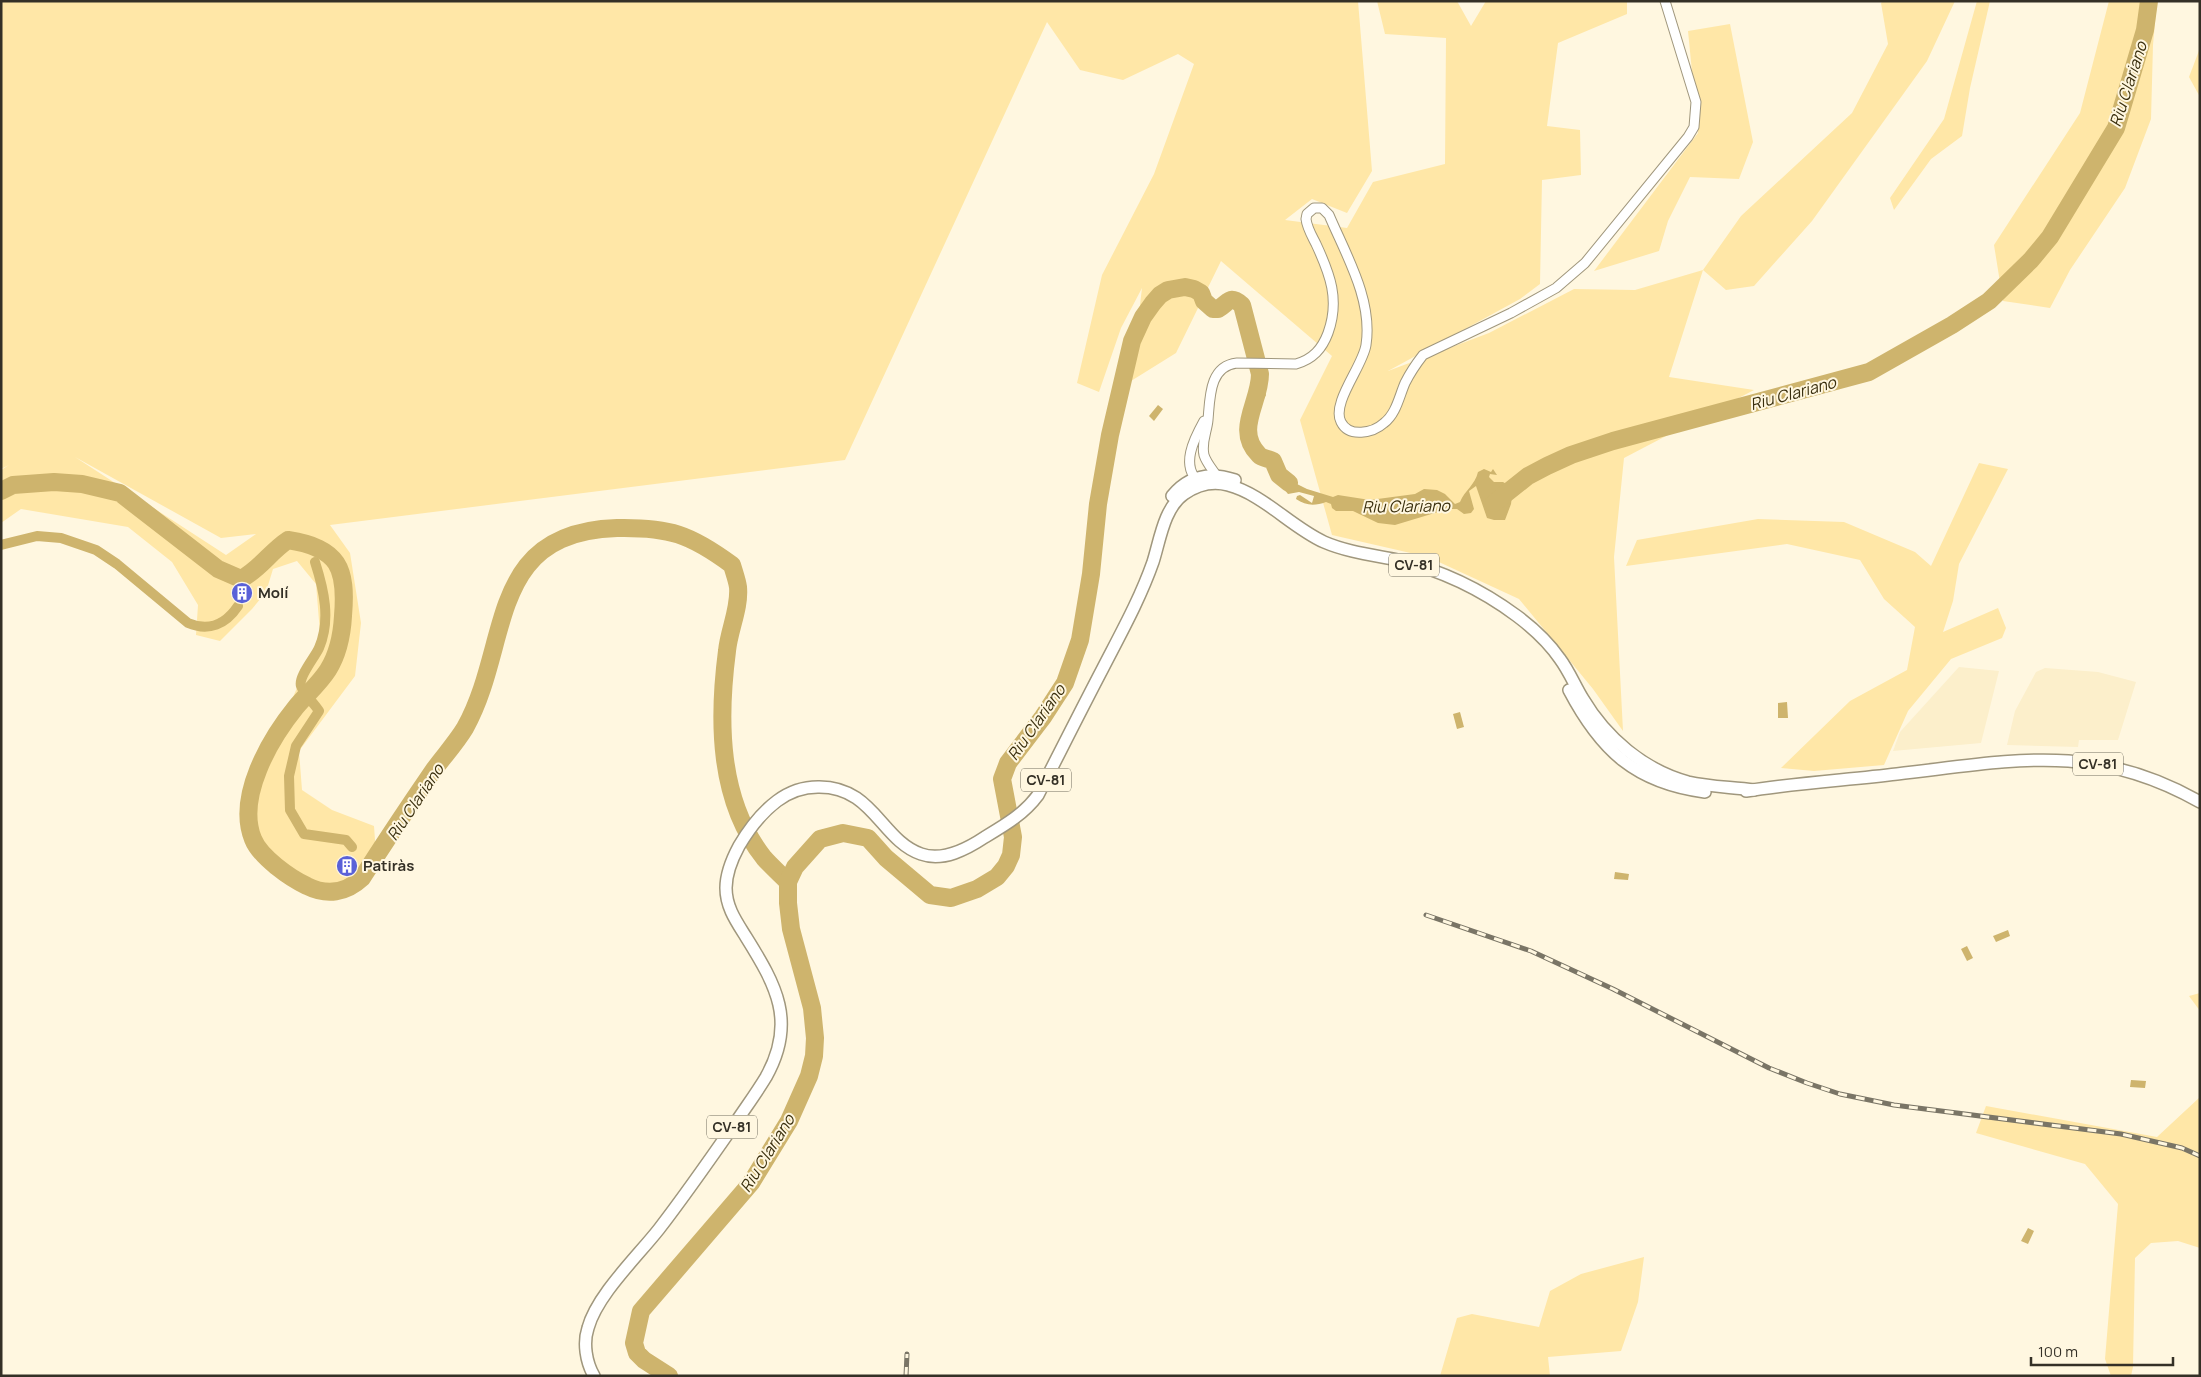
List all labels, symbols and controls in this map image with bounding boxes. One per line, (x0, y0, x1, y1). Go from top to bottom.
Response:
water label: Riu Clariano (2104, 37, 2153, 129)
water label: Riu Clariano (1748, 371, 1840, 415)
water label: Riu Clariano (1362, 494, 1452, 518)
road number: CV-81 (1389, 554, 1439, 576)
building icon: Molí (230, 581, 254, 605)
place label: Molí (258, 582, 289, 603)
water label: Riu Clariano (1002, 678, 1071, 764)
road number: CV-81 (2073, 752, 2123, 776)
water label: Riu Clariano (381, 758, 450, 845)
road number: CV-81 (1021, 768, 1071, 792)
building icon: Patiràs (335, 854, 359, 878)
place label: Patiràs (363, 855, 414, 876)
water label: Riu Clariano (734, 1109, 800, 1196)
road number: CV-81 (707, 1116, 757, 1138)
scale bar (2031, 1334, 2174, 1366)
text: 100 m (2038, 1341, 2078, 1362)

